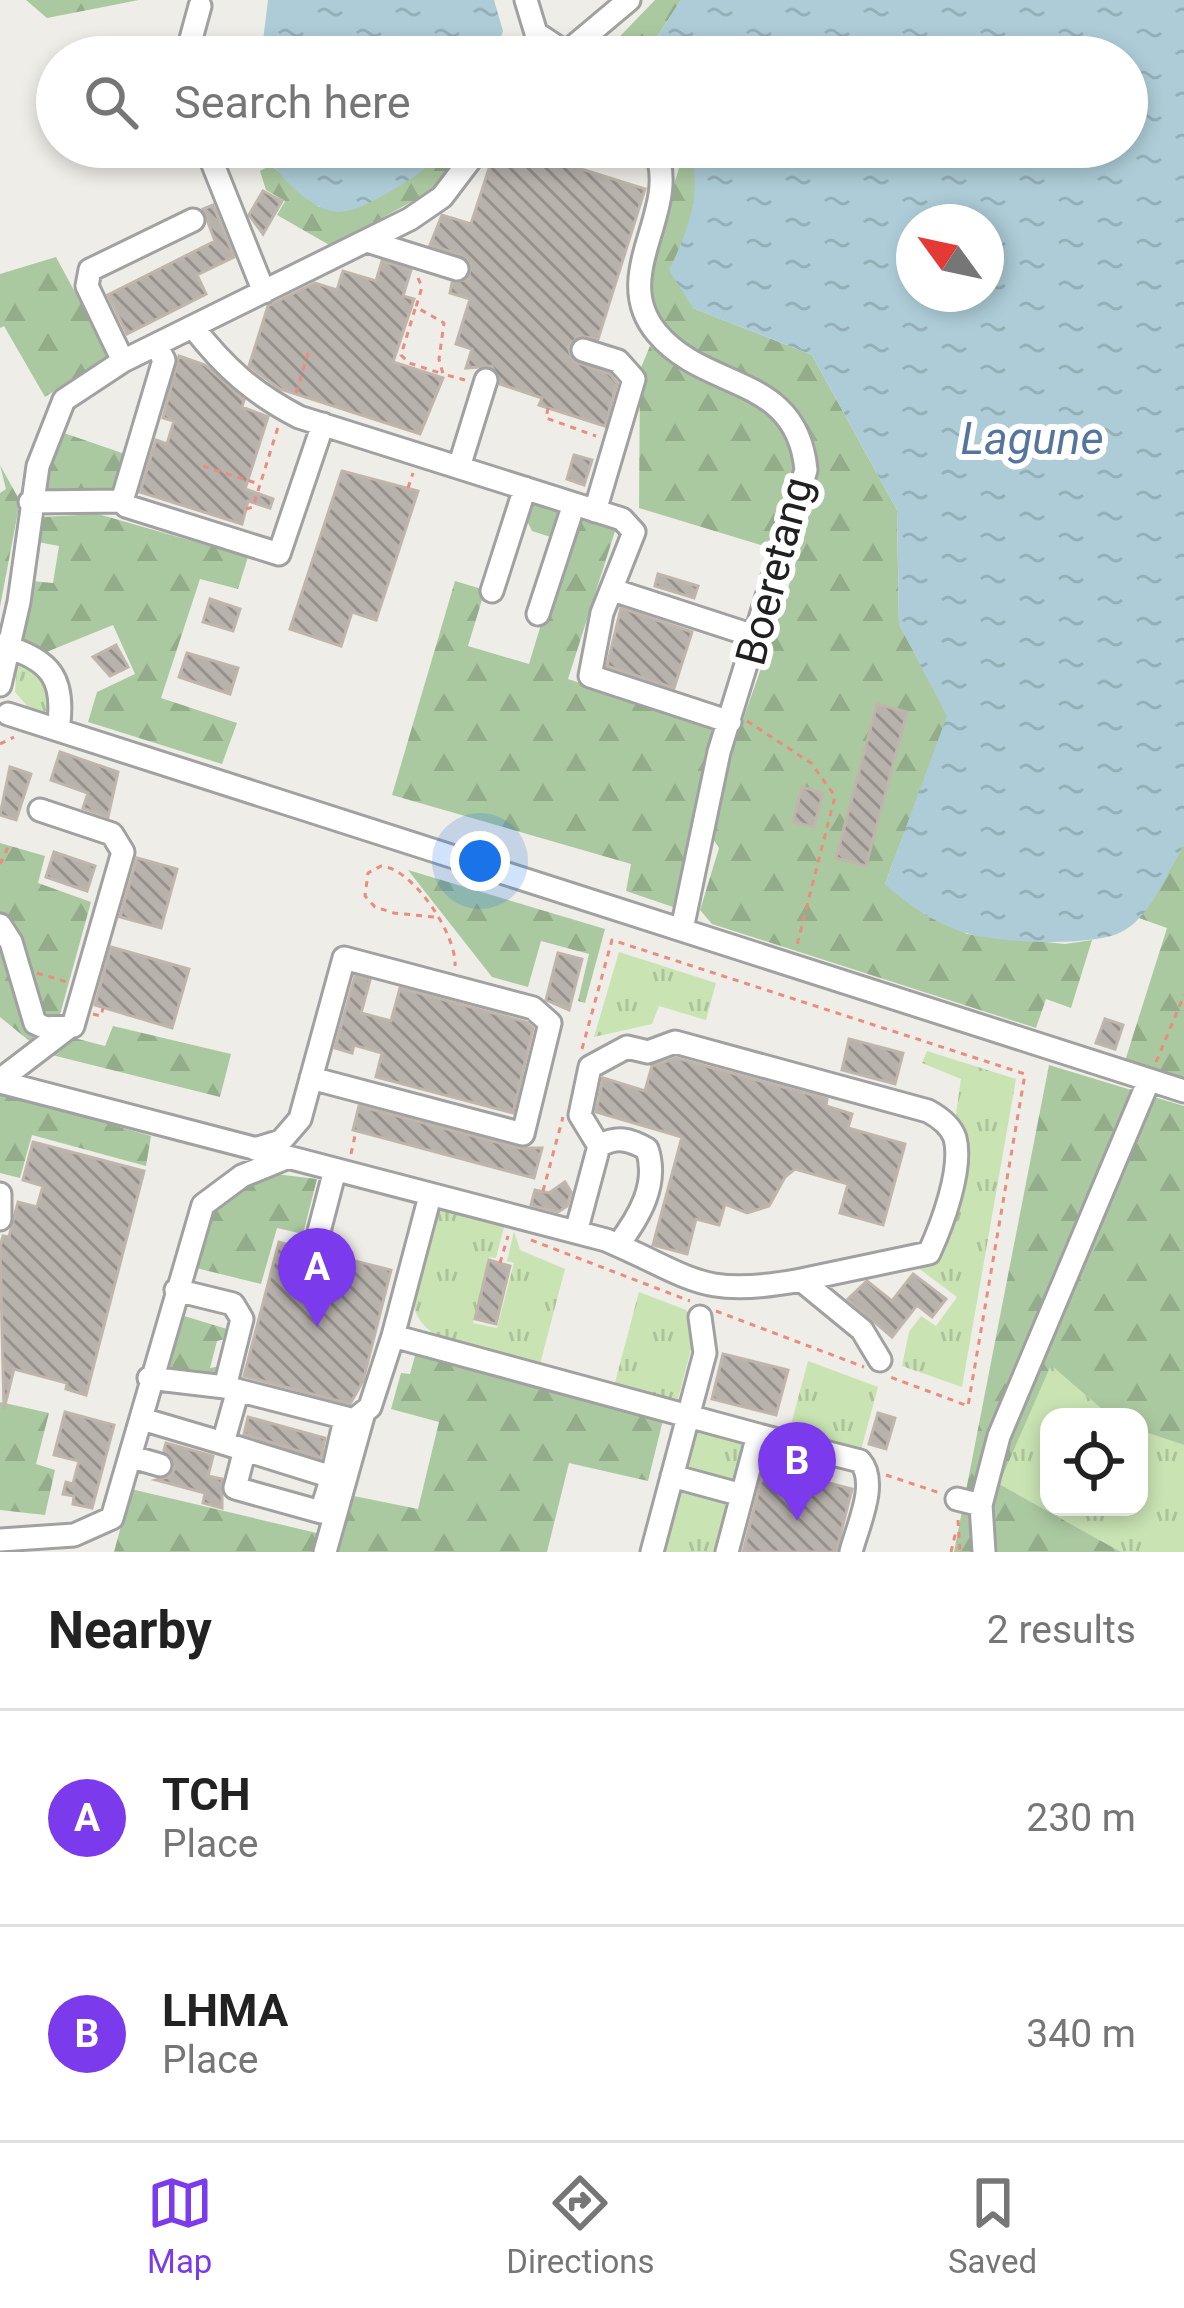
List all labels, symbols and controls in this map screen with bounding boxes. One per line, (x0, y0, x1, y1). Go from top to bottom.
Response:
search box (36, 36, 1148, 168)
icon: search (78, 69, 144, 135)
text: Search here (174, 76, 411, 129)
north arrow (896, 204, 1004, 312)
water label: Lagune (960, 412, 1104, 465)
street label: Boeretang (726, 472, 822, 670)
your location (450, 831, 510, 891)
pin: A (278, 1228, 356, 1327)
map controls (1040, 1408, 1148, 1516)
button: locate (1040, 1408, 1148, 1516)
pin: B (758, 1422, 836, 1521)
text: Nearby (48, 1601, 212, 1660)
text: 2 results (987, 1607, 1136, 1653)
text: TCH (162, 1768, 250, 1821)
text: A (74, 1795, 100, 1841)
text: 230 m (1026, 1795, 1136, 1841)
text: Place (162, 1821, 258, 1867)
text: LHMA (162, 1984, 288, 2037)
text: B (75, 2011, 99, 2057)
text: 340 m (1026, 2011, 1136, 2057)
text: Place (162, 2037, 258, 2083)
tab: Map (147, 2170, 213, 2281)
tab: Directions (506, 2170, 655, 2281)
tab: Saved (948, 2170, 1037, 2281)

